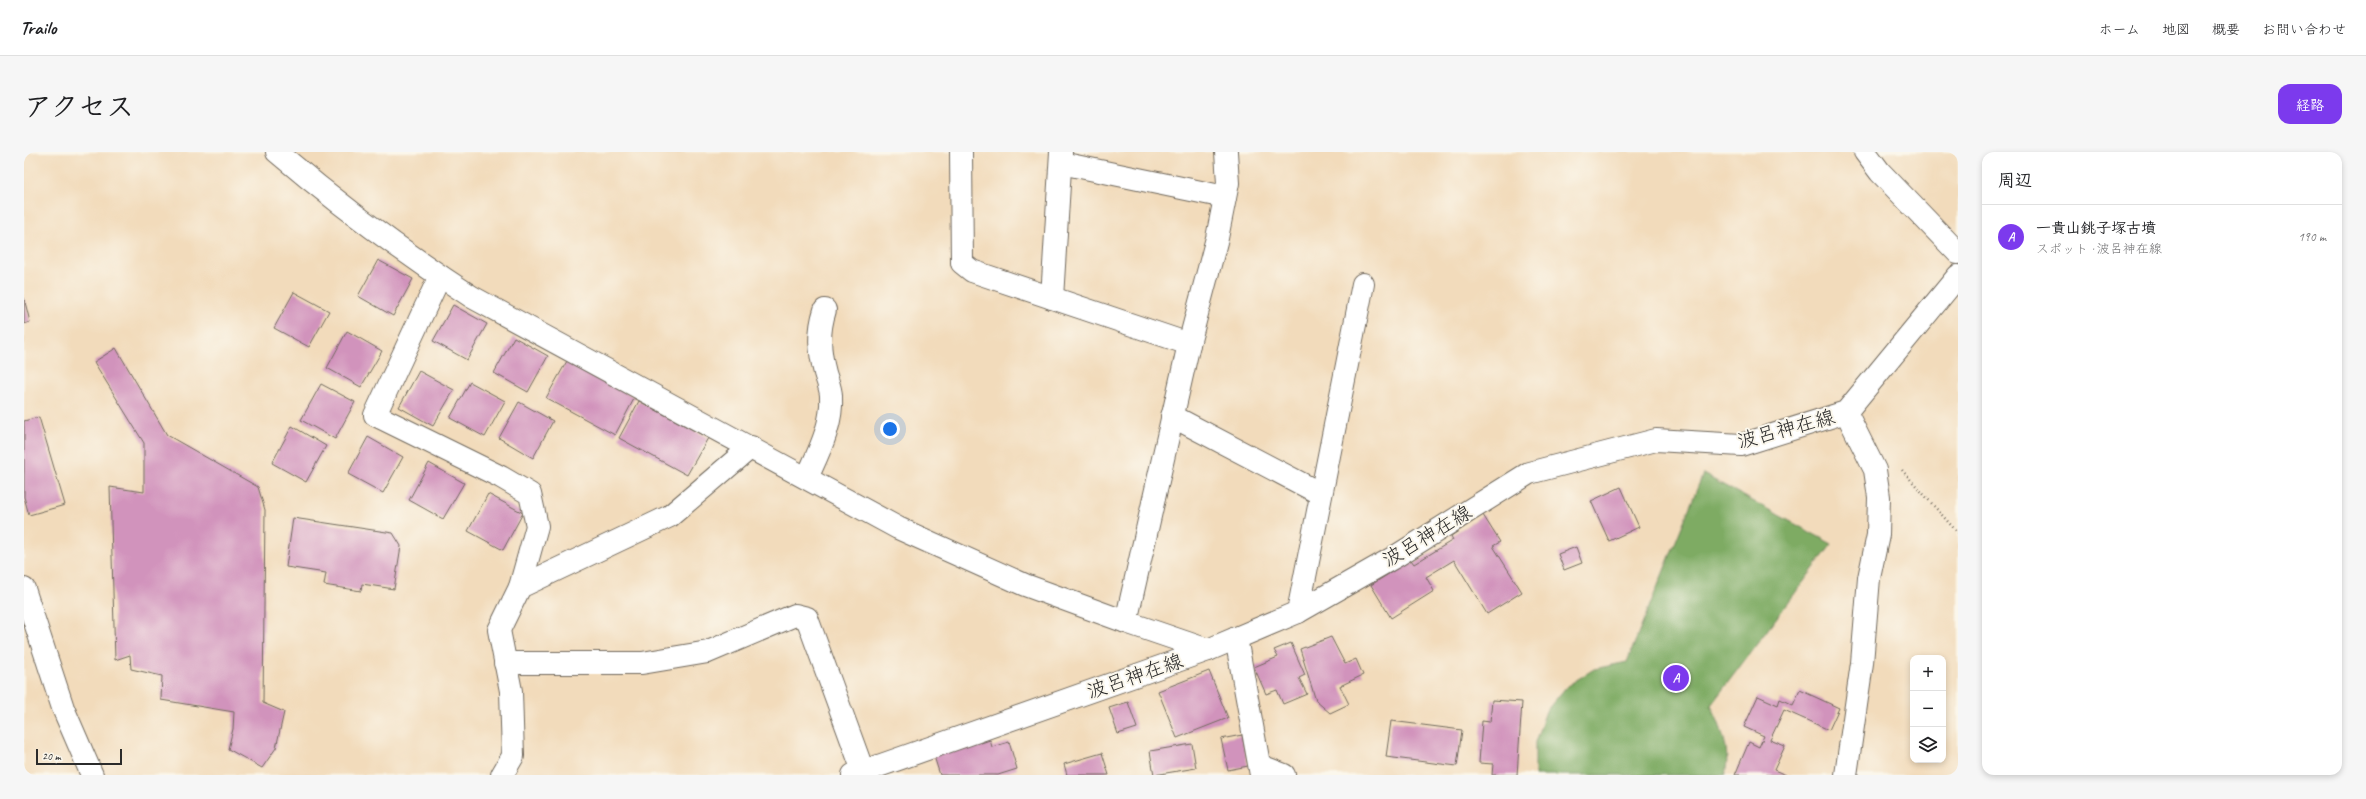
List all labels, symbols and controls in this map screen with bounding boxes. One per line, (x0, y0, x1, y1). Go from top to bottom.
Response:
text: Trailo (20, 16, 56, 40)
text: ホーム (2099, 21, 2140, 38)
text: 地図 (2162, 21, 2190, 38)
text: 概要 (2212, 21, 2240, 38)
text: お問い合わせ (2262, 21, 2346, 38)
button: 経路 (2278, 84, 2342, 124)
text: アクセス (24, 89, 134, 124)
text: 周辺 (1998, 170, 2032, 191)
text: 一貴山銚子塚古墳 (2036, 219, 2156, 238)
text: A (2008, 229, 2014, 245)
text: 190 m (2298, 229, 2326, 245)
text: スポット · 波呂神在線 (2036, 241, 2162, 257)
street label: 波呂神在線 (1734, 404, 1838, 454)
your location (880, 419, 900, 439)
street label: 波呂神在線 (1378, 500, 1476, 572)
street label: 波呂神在線 (1084, 648, 1186, 704)
map controls (1910, 655, 1946, 763)
button: + (1910, 655, 1946, 691)
pin: A (1663, 663, 1689, 693)
button: − (1910, 691, 1946, 727)
button: layers (1910, 727, 1946, 763)
scale bar (36, 747, 122, 766)
text: 20 m (42, 749, 61, 763)

